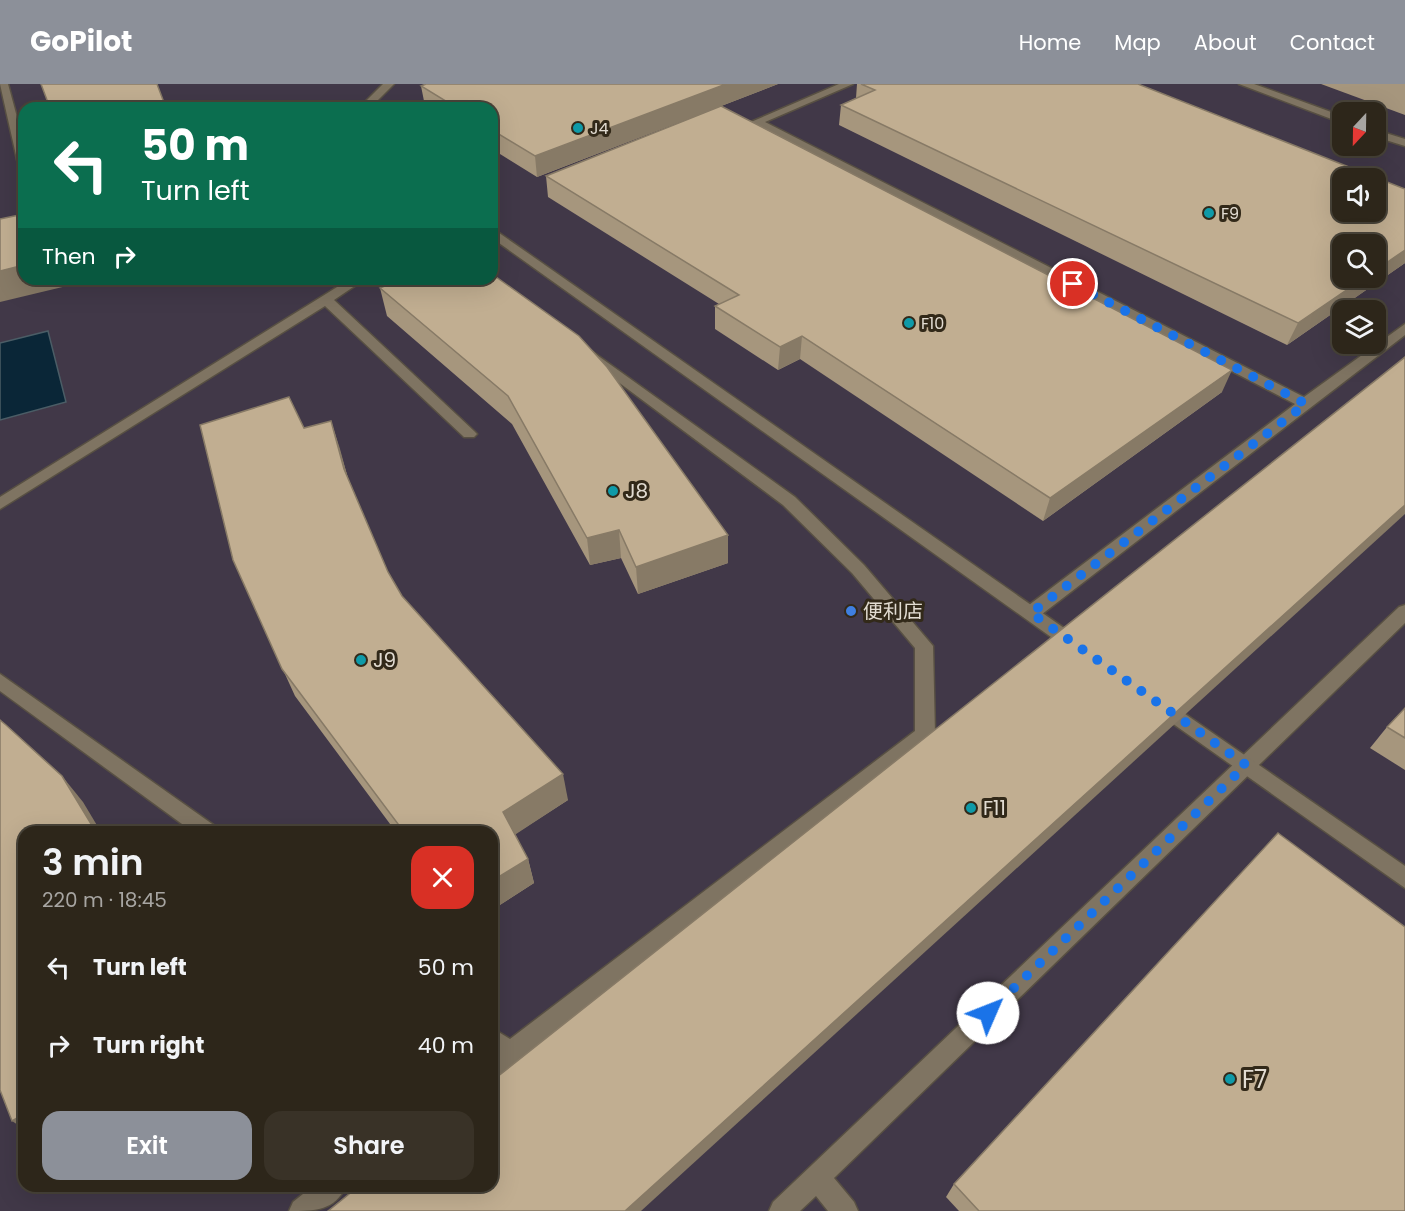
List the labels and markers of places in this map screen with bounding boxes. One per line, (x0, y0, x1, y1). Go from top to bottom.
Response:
place label: J4 (590, 117, 609, 140)
marker: J4 (571, 121, 585, 135)
place label: F9 (1221, 202, 1239, 225)
marker: F9 (1202, 206, 1216, 220)
pin (1047, 258, 1098, 309)
place label: F10 (921, 312, 944, 335)
marker: F10 (902, 316, 916, 330)
place label: J8 (625, 477, 648, 505)
marker: J8 (606, 484, 620, 498)
place label: 便利店 (863, 597, 923, 625)
marker: 便利店 (844, 604, 858, 618)
place label: J9 (373, 646, 396, 674)
marker: J9 (354, 653, 368, 667)
place label: F11 (983, 794, 1006, 822)
marker: F11 (964, 801, 978, 815)
place label: F7 (1242, 1063, 1267, 1096)
marker: F7 (1223, 1072, 1237, 1086)

